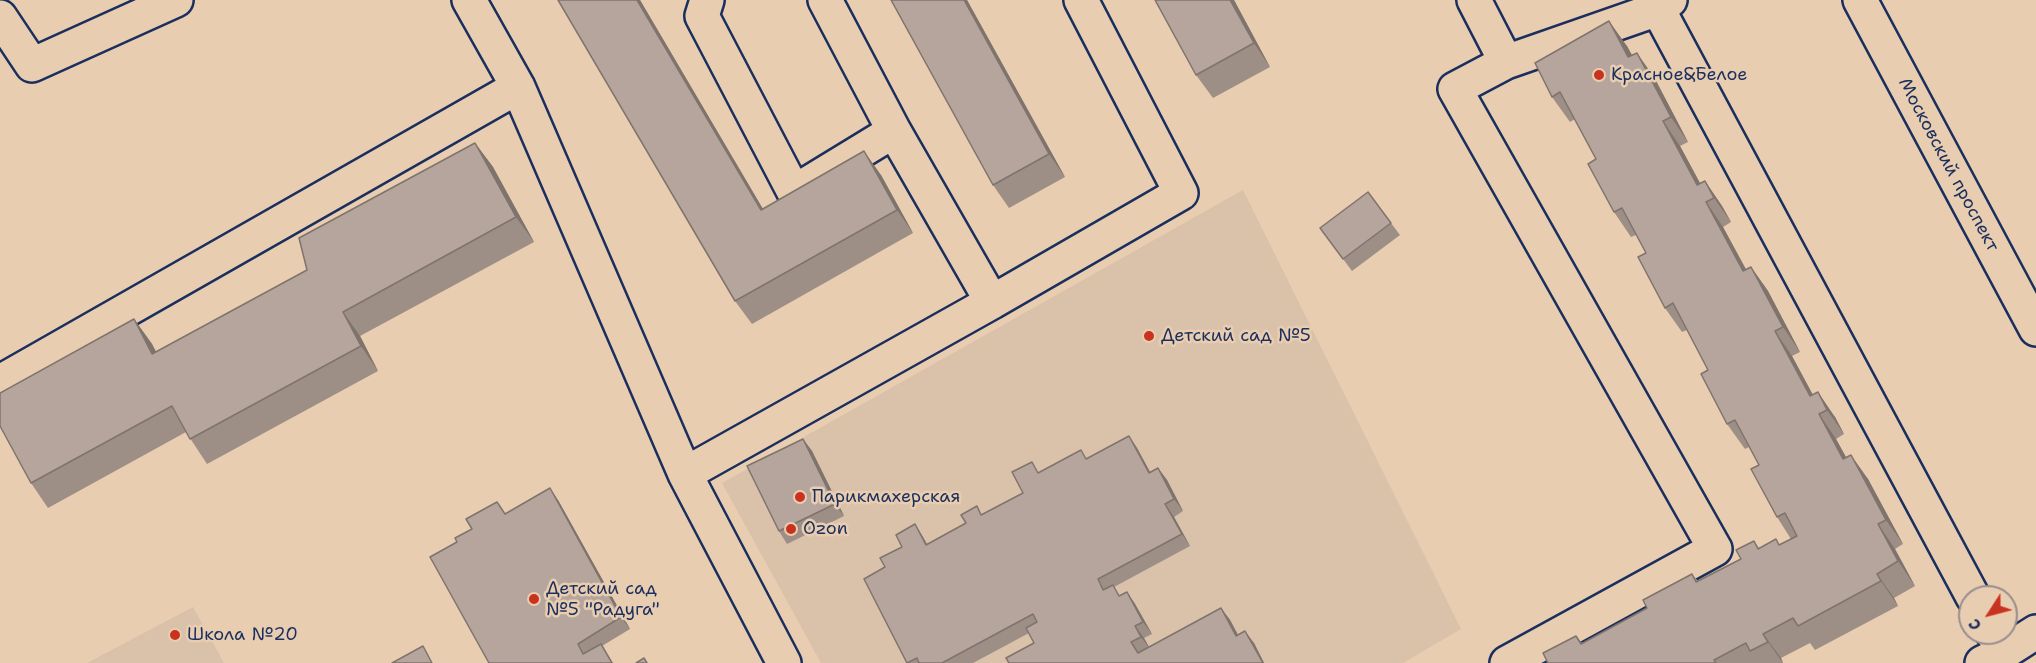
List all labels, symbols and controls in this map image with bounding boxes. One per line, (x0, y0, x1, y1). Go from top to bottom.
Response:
place label: Красное&Белое (1611, 64, 1747, 86)
marker: Красное&Белое (1592, 68, 1606, 82)
street label: Московский проспект (1893, 74, 2003, 256)
place label: Детский сад №5 (1161, 325, 1311, 347)
marker: Детский сад №5 (1142, 329, 1156, 343)
place label: Парикмахерская (812, 486, 960, 508)
marker: Парикмахерская (793, 490, 807, 504)
place label: Ozon (803, 518, 848, 540)
marker: Ozon (784, 522, 798, 536)
place label: Детский сад №5 "Радуга" (546, 578, 660, 620)
north arrow (1958, 585, 2018, 645)
marker: Детский сад №5 "Радуга" (527, 592, 541, 606)
text: С (1963, 615, 1986, 635)
place label: Школа №20 (187, 624, 298, 646)
marker: Школа №20 (168, 628, 182, 642)

